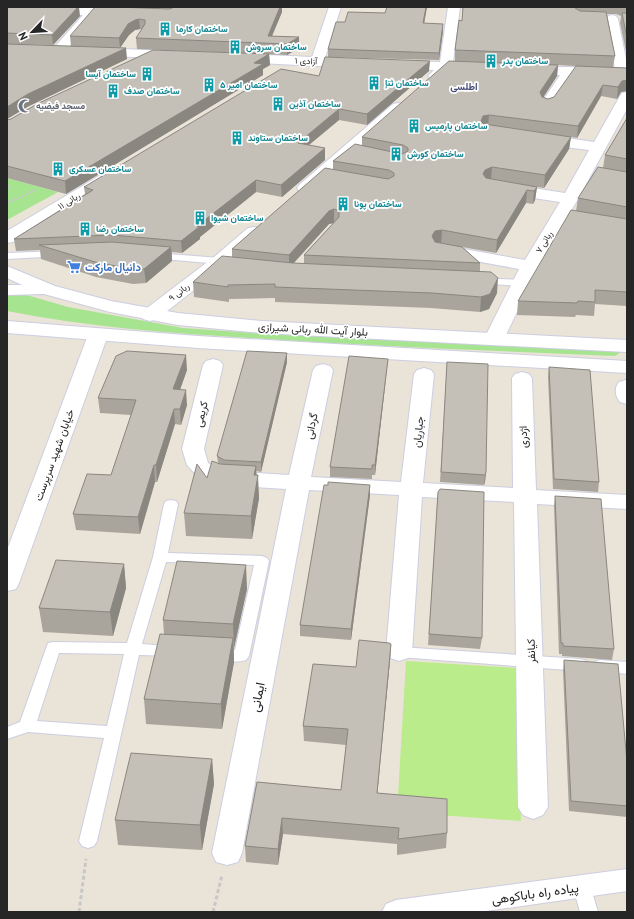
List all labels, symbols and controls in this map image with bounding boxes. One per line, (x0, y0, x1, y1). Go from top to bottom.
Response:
north arrow (12, 12, 52, 52)
building icon: ساختمان کارما (157, 21, 173, 37)
place label: ساختمان کارما (176, 23, 228, 35)
text: N (15, 30, 31, 42)
building icon: ساختمان سروش (227, 39, 243, 55)
place label: ساختمان سروش (246, 41, 307, 53)
building icon: ساختمان پدر (483, 53, 499, 69)
street label: آزادی ۱ (295, 55, 318, 67)
place label: ساختمان پدر (501, 55, 548, 67)
building icon: ساختمان آیسا (139, 66, 155, 82)
place label: ساختمان آیسا (86, 68, 136, 80)
building icon: ساختمان ثنإ (366, 75, 382, 91)
building icon: ساختمان امیر ۵ (201, 77, 217, 93)
place label: ساختمان ثنإ (385, 77, 429, 89)
place label: ساختمان امیر ۵ (220, 79, 277, 91)
district label: اطلسی (450, 80, 478, 93)
building icon: ساختمان صدف (105, 83, 121, 99)
place label: ساختمان صدف (124, 85, 180, 97)
building icon: ساختمان آذین (270, 96, 286, 112)
mosque icon: مسجد فیضیه (17, 98, 33, 114)
place label: ساختمان آذین (289, 98, 341, 110)
place label: مسجد فیضیه (36, 100, 85, 112)
building icon: ساختمان پارمیس (406, 118, 422, 134)
place label: ساختمان پارمیس (425, 120, 487, 132)
building icon: ساختمان ستاوند (229, 130, 245, 146)
place label: ساختمان ستاوند (248, 132, 308, 144)
building icon: ساختمان کورش (388, 146, 404, 162)
place label: ساختمان کورش (407, 148, 464, 160)
building icon: ساختمان عسکری (50, 161, 66, 177)
place label: ساختمان عسکری (69, 163, 131, 175)
street label: ربانی ۱۱ (56, 190, 82, 212)
building icon: ساختمان پونا (335, 196, 351, 212)
place label: ساختمان پونا (354, 198, 402, 210)
building icon: ساختمان شیوا (192, 210, 208, 226)
place label: ساختمان شیوا (211, 212, 264, 224)
building icon: ساختمان رضا (77, 221, 93, 237)
place label: ساختمان رضا (96, 223, 144, 235)
street label: ربانی ۷ (533, 229, 555, 255)
supermarket icon: دانیال مارکت (66, 259, 82, 275)
place label: دانیال مارکت (85, 260, 141, 274)
street label: ربانی ۹ (166, 280, 192, 304)
street label: بلوار آیت الله ربانی شیرازی (258, 319, 368, 339)
street label: کریمی (191, 400, 211, 428)
street label: خیابان شهید سرپرست (31, 407, 78, 503)
street label: گردانی (301, 412, 321, 440)
street label: جباریان (409, 416, 427, 448)
street label: اژدری (516, 426, 530, 448)
street label: کیانفر (524, 638, 538, 665)
street label: ایمانی (246, 681, 269, 713)
street label: پیاده راه باباکوهی (490, 879, 580, 909)

